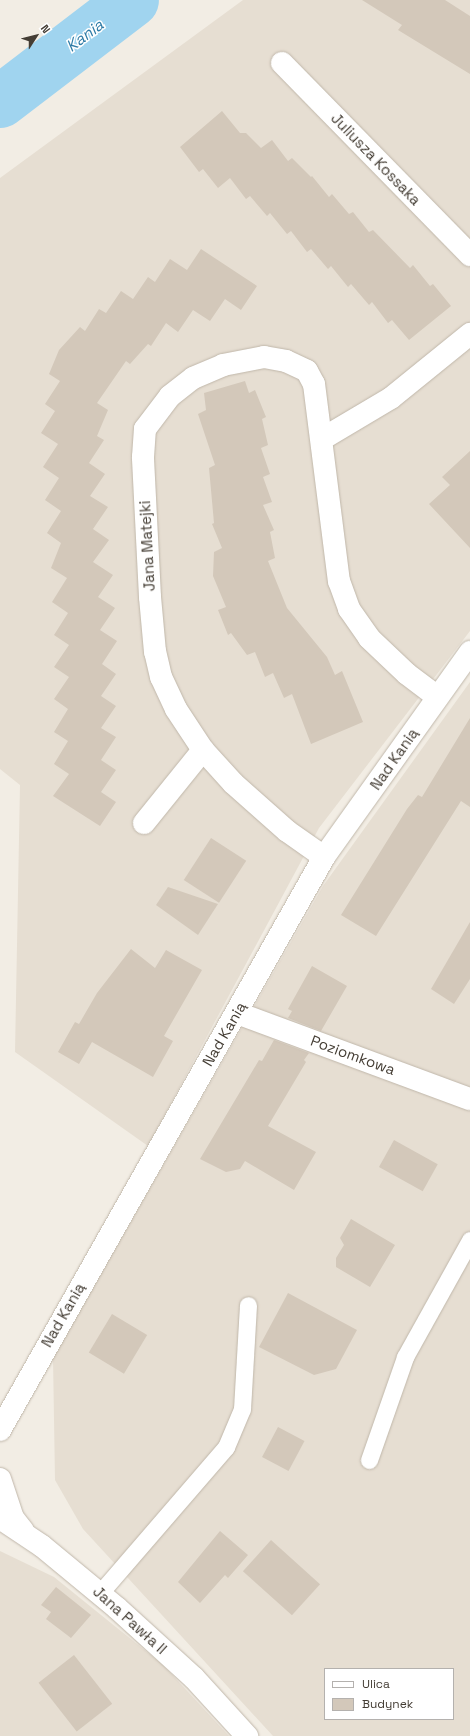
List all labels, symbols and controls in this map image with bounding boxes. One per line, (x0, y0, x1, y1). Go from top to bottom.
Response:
north arrow (16, 16, 56, 56)
water label: Kania (62, 16, 108, 56)
text: N (38, 22, 54, 36)
street label: Juliusza Kossaka (327, 109, 425, 209)
street label: Jana Matejki (136, 500, 158, 592)
street label: Nad Kanią (366, 725, 422, 793)
street label: Nad Kanią (198, 999, 250, 1069)
street label: Poziomkowa (308, 1031, 398, 1079)
street label: Nad Kanią (37, 1280, 89, 1350)
street label: Jana Pawła II (89, 1582, 171, 1658)
legend (324, 1668, 454, 1720)
text: Ulica (362, 1676, 390, 1692)
text: Budynek (362, 1696, 413, 1712)

